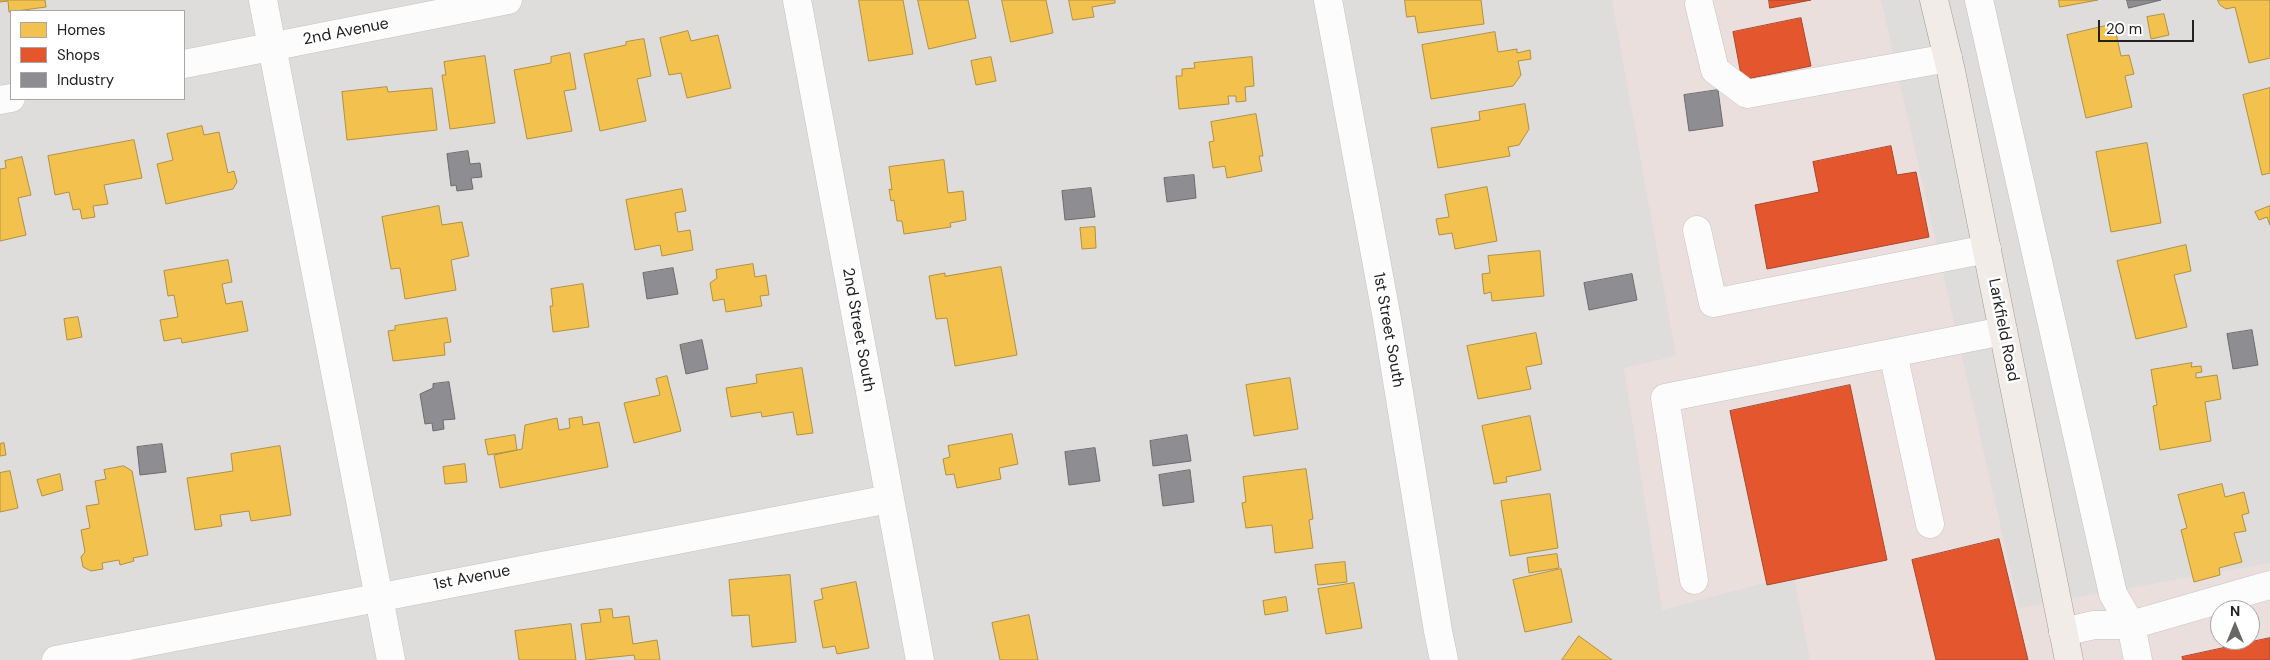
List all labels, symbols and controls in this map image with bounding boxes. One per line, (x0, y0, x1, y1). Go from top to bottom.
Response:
legend (10, 10, 185, 100)
scale bar (2100, 10, 2196, 42)
street label: 2nd Avenue (301, 14, 391, 50)
text: 20 m (2106, 19, 2142, 39)
text: Homes (57, 20, 106, 40)
text: Shops (57, 45, 100, 65)
text: Industry (57, 70, 114, 90)
street label: 2nd Street South (838, 266, 878, 394)
street label: 1st Street South (1368, 271, 1408, 389)
street label: Larkfield Road (1984, 277, 2022, 383)
street label: 1st Avenue (432, 561, 512, 595)
north arrow (2210, 600, 2260, 650)
text: N (2230, 602, 2240, 620)

